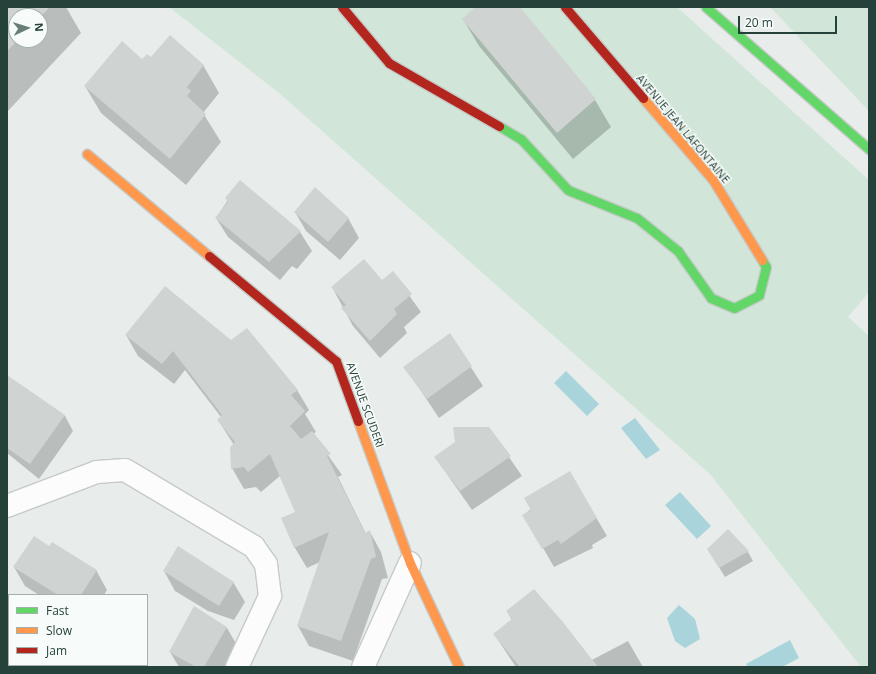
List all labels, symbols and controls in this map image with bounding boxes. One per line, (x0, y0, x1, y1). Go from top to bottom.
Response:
north arrow (8, 8, 48, 48)
scale bar (740, 8, 839, 34)
text: 20 m (745, 14, 773, 31)
text: N (32, 22, 47, 32)
street label: AVENUE JEAN LAFONTAINE (634, 72, 732, 186)
street label: AVENUE SCUDERI (343, 361, 387, 449)
legend (8, 594, 148, 666)
text: Fast (46, 602, 69, 619)
text: Slow (46, 622, 72, 639)
text: Jam (46, 642, 67, 659)

